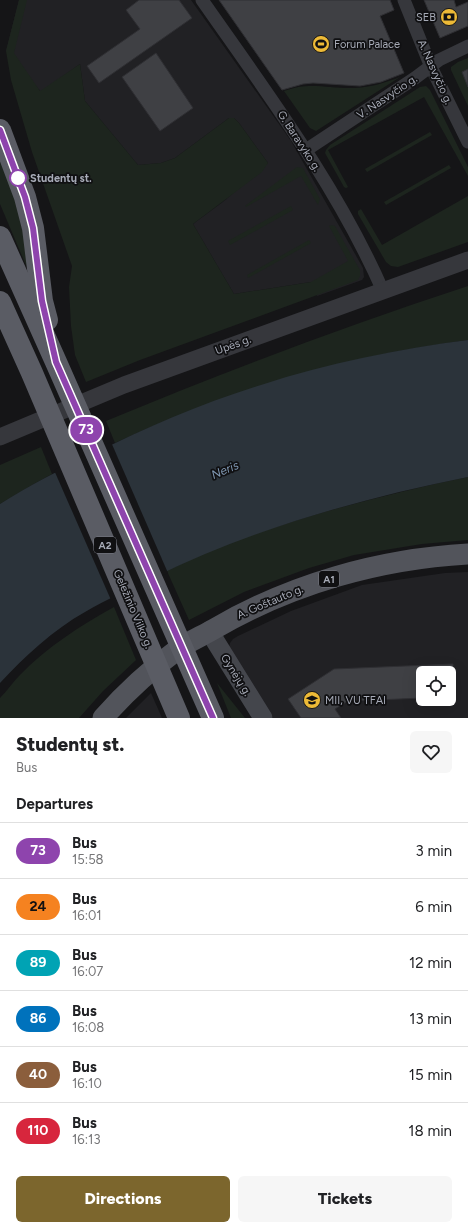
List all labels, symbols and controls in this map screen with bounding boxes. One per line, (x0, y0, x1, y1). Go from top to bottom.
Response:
bank icon: SEB (439, 7, 459, 27)
place label: SEB (416, 11, 436, 24)
sports icon: Forum Palace (311, 34, 331, 54)
place label: Forum Palace (334, 38, 400, 51)
street label: A. Nasvyčio g. (415, 38, 455, 106)
street label: V. Nasvyčio g. (355, 72, 419, 122)
street label: G. Baravyko g. (275, 108, 323, 174)
marker: Studentų st. (9, 169, 27, 187)
place label: Studentų st. (30, 172, 92, 185)
street label: Upės g. (213, 333, 253, 357)
line badge: 73 (68, 417, 104, 443)
text: 73 (78, 421, 94, 438)
water label: Neris (209, 458, 241, 482)
road number: A2 (94, 537, 116, 553)
street label: Geležinio Vilko g. (111, 568, 155, 650)
road number: A1 (319, 571, 339, 587)
street label: A. Goštauto g. (235, 582, 305, 622)
street label: Gynėjų g. (218, 652, 254, 698)
map controls (416, 666, 456, 706)
button: locate (416, 666, 456, 706)
school or university icon: MII, VU TFAI (302, 690, 322, 710)
place label: MII, VU TFAI (325, 694, 386, 707)
button: heart (410, 731, 452, 773)
text: Studentų st. (16, 733, 124, 756)
text: Bus (16, 760, 37, 775)
text: Departures (16, 795, 93, 813)
text: Bus (72, 834, 97, 852)
text: 73 (30, 842, 46, 859)
text: 3 min (416, 842, 452, 860)
text: 15:58 (72, 852, 104, 867)
text: Bus (72, 890, 97, 908)
text: 24 (30, 898, 46, 915)
text: 6 min (415, 898, 452, 916)
text: 16:01 (72, 908, 102, 923)
text: Bus (72, 946, 97, 964)
text: 89 (30, 954, 46, 971)
text: 12 min (409, 954, 452, 972)
text: 16:07 (72, 964, 103, 979)
text: Bus (72, 1002, 97, 1020)
text: 86 (30, 1010, 46, 1027)
text: 13 min (409, 1010, 452, 1028)
text: 16:08 (72, 1020, 104, 1035)
text: Bus (72, 1058, 97, 1076)
text: 40 (29, 1066, 47, 1083)
text: 15 min (409, 1066, 452, 1084)
text: 16:10 (72, 1076, 102, 1091)
text: Bus (72, 1114, 97, 1132)
text: 110 (28, 1122, 48, 1139)
text: 18 min (408, 1122, 452, 1140)
text: 16:13 (72, 1132, 100, 1147)
button: Directions (16, 1176, 230, 1222)
button: Tickets (238, 1176, 452, 1222)

